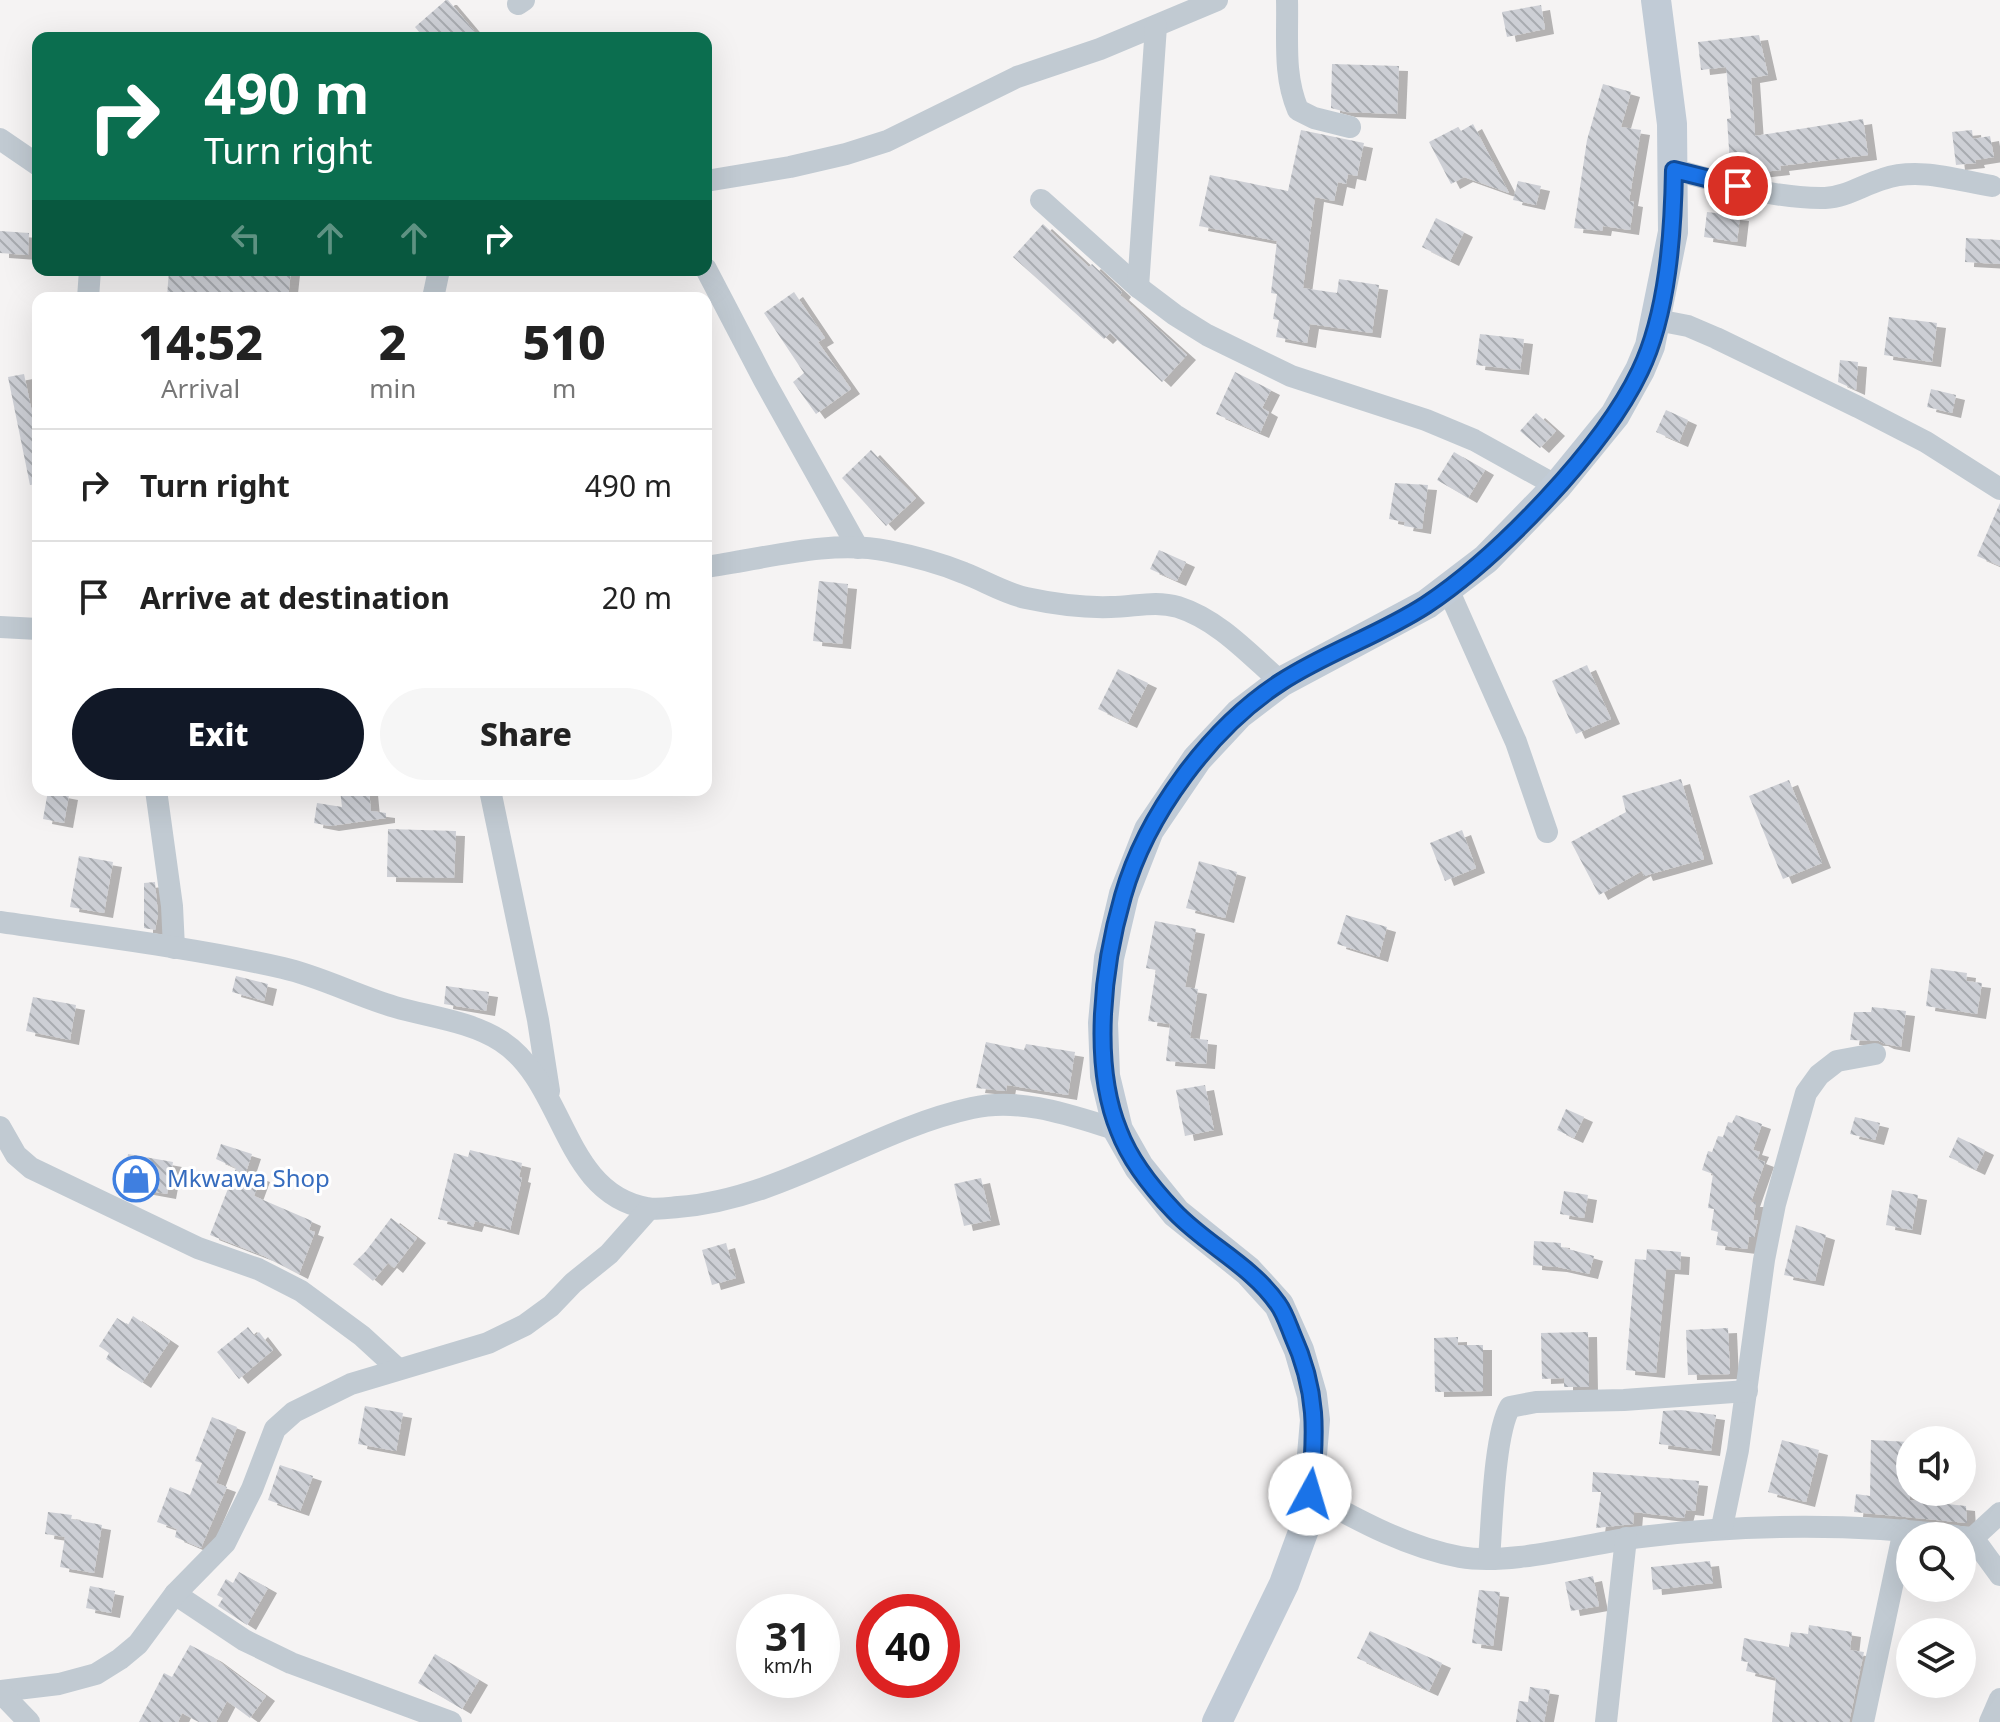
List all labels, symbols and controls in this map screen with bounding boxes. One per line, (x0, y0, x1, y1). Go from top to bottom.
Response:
text: 490 m (204, 54, 369, 130)
icon: right (72, 64, 176, 168)
text: Turn right (204, 126, 372, 175)
pin (1704, 152, 1772, 220)
icon: arrive (1716, 164, 1760, 208)
icon: left (224, 216, 268, 260)
icon: ahead (308, 216, 352, 260)
icon: ahead (392, 216, 436, 260)
icon: right (476, 216, 520, 260)
text: 14:52 (138, 309, 263, 374)
text: 2 (379, 309, 407, 374)
text: 510 (523, 309, 606, 374)
text: Arrival (161, 370, 240, 406)
text: min (369, 370, 416, 406)
text: m (552, 370, 576, 406)
icon: right (72, 463, 116, 507)
text: Turn right (140, 465, 290, 506)
text: 490 m (585, 465, 672, 506)
icon: arrive (72, 575, 116, 619)
text: Arrive at destination (140, 577, 450, 618)
text: 20 m (602, 577, 672, 618)
button: Exit (72, 688, 364, 780)
button: Share (380, 688, 672, 780)
shop icon: Mkwawa Shop (112, 1155, 160, 1203)
place label: Mkwawa Shop (167, 1161, 330, 1194)
map controls (1896, 1426, 1976, 1698)
button: sound (1896, 1426, 1976, 1506)
position arrow (1268, 1452, 1352, 1536)
button: search (1896, 1522, 1976, 1602)
speed limit sign: 40 (856, 1594, 960, 1698)
text: 31 (765, 1608, 811, 1663)
button: layers (1896, 1618, 1976, 1698)
text: km/h (763, 1652, 813, 1679)

